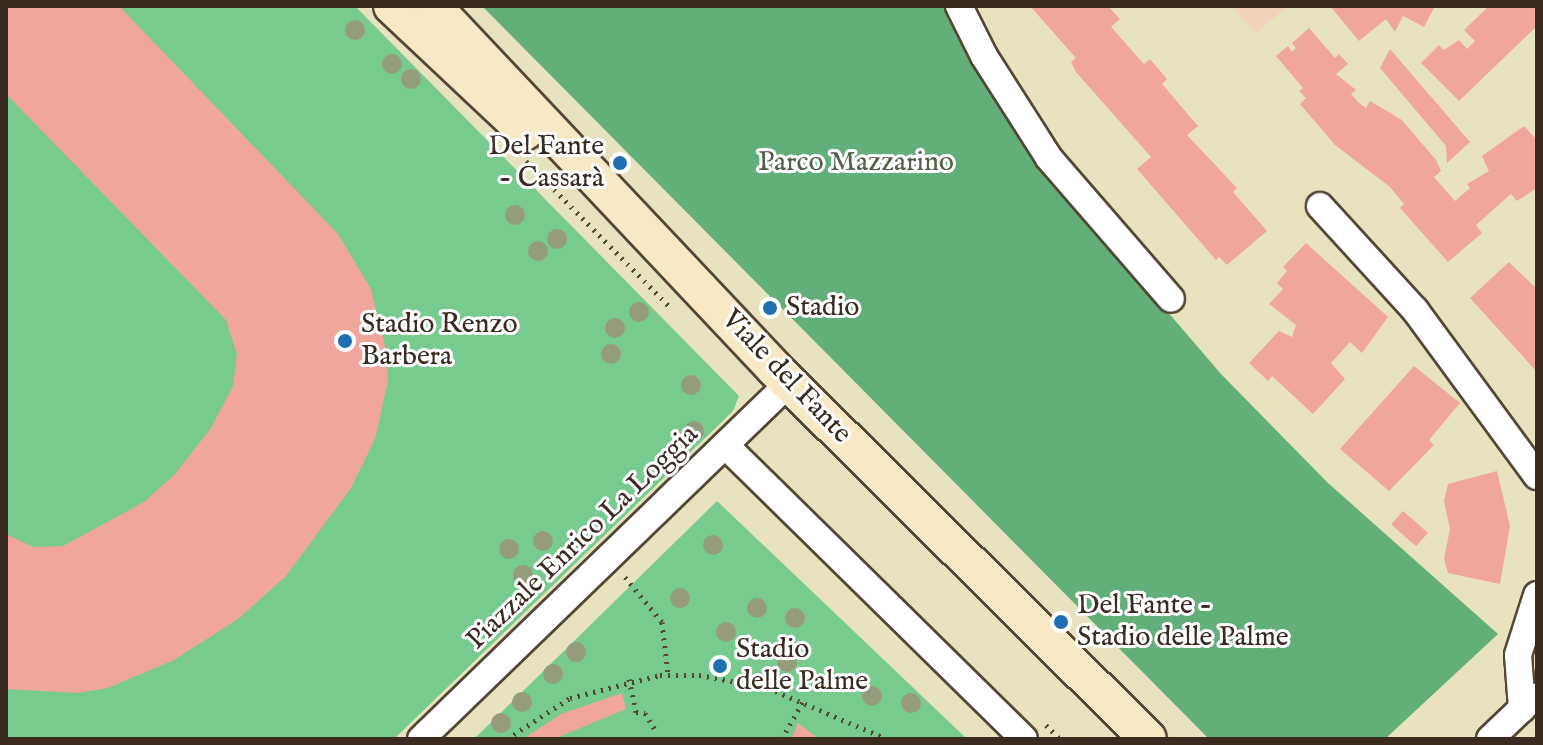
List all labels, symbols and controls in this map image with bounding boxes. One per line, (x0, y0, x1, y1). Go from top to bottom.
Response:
place label: Del Fante - Cassarà (488, 130, 604, 196)
park label: Parco Mazzarino (758, 146, 954, 180)
marker: Del Fante - Cassarà (611, 154, 629, 172)
place label: Stadio (786, 291, 859, 325)
marker: Stadio (761, 299, 779, 317)
street label: Viale del Fante (714, 303, 858, 451)
place label: Stadio Renzo Barbera (361, 308, 518, 374)
marker: Stadio Renzo Barbera (336, 332, 354, 350)
street label: Piazzale Enrico La Loggia (460, 419, 706, 657)
place label: Del Fante - Stadio delle Palme (1077, 589, 1289, 655)
marker: Del Fante - Stadio delle Palme (1052, 613, 1070, 631)
place label: Stadio delle Palme (736, 633, 868, 699)
marker: Stadio delle Palme (711, 657, 729, 675)

